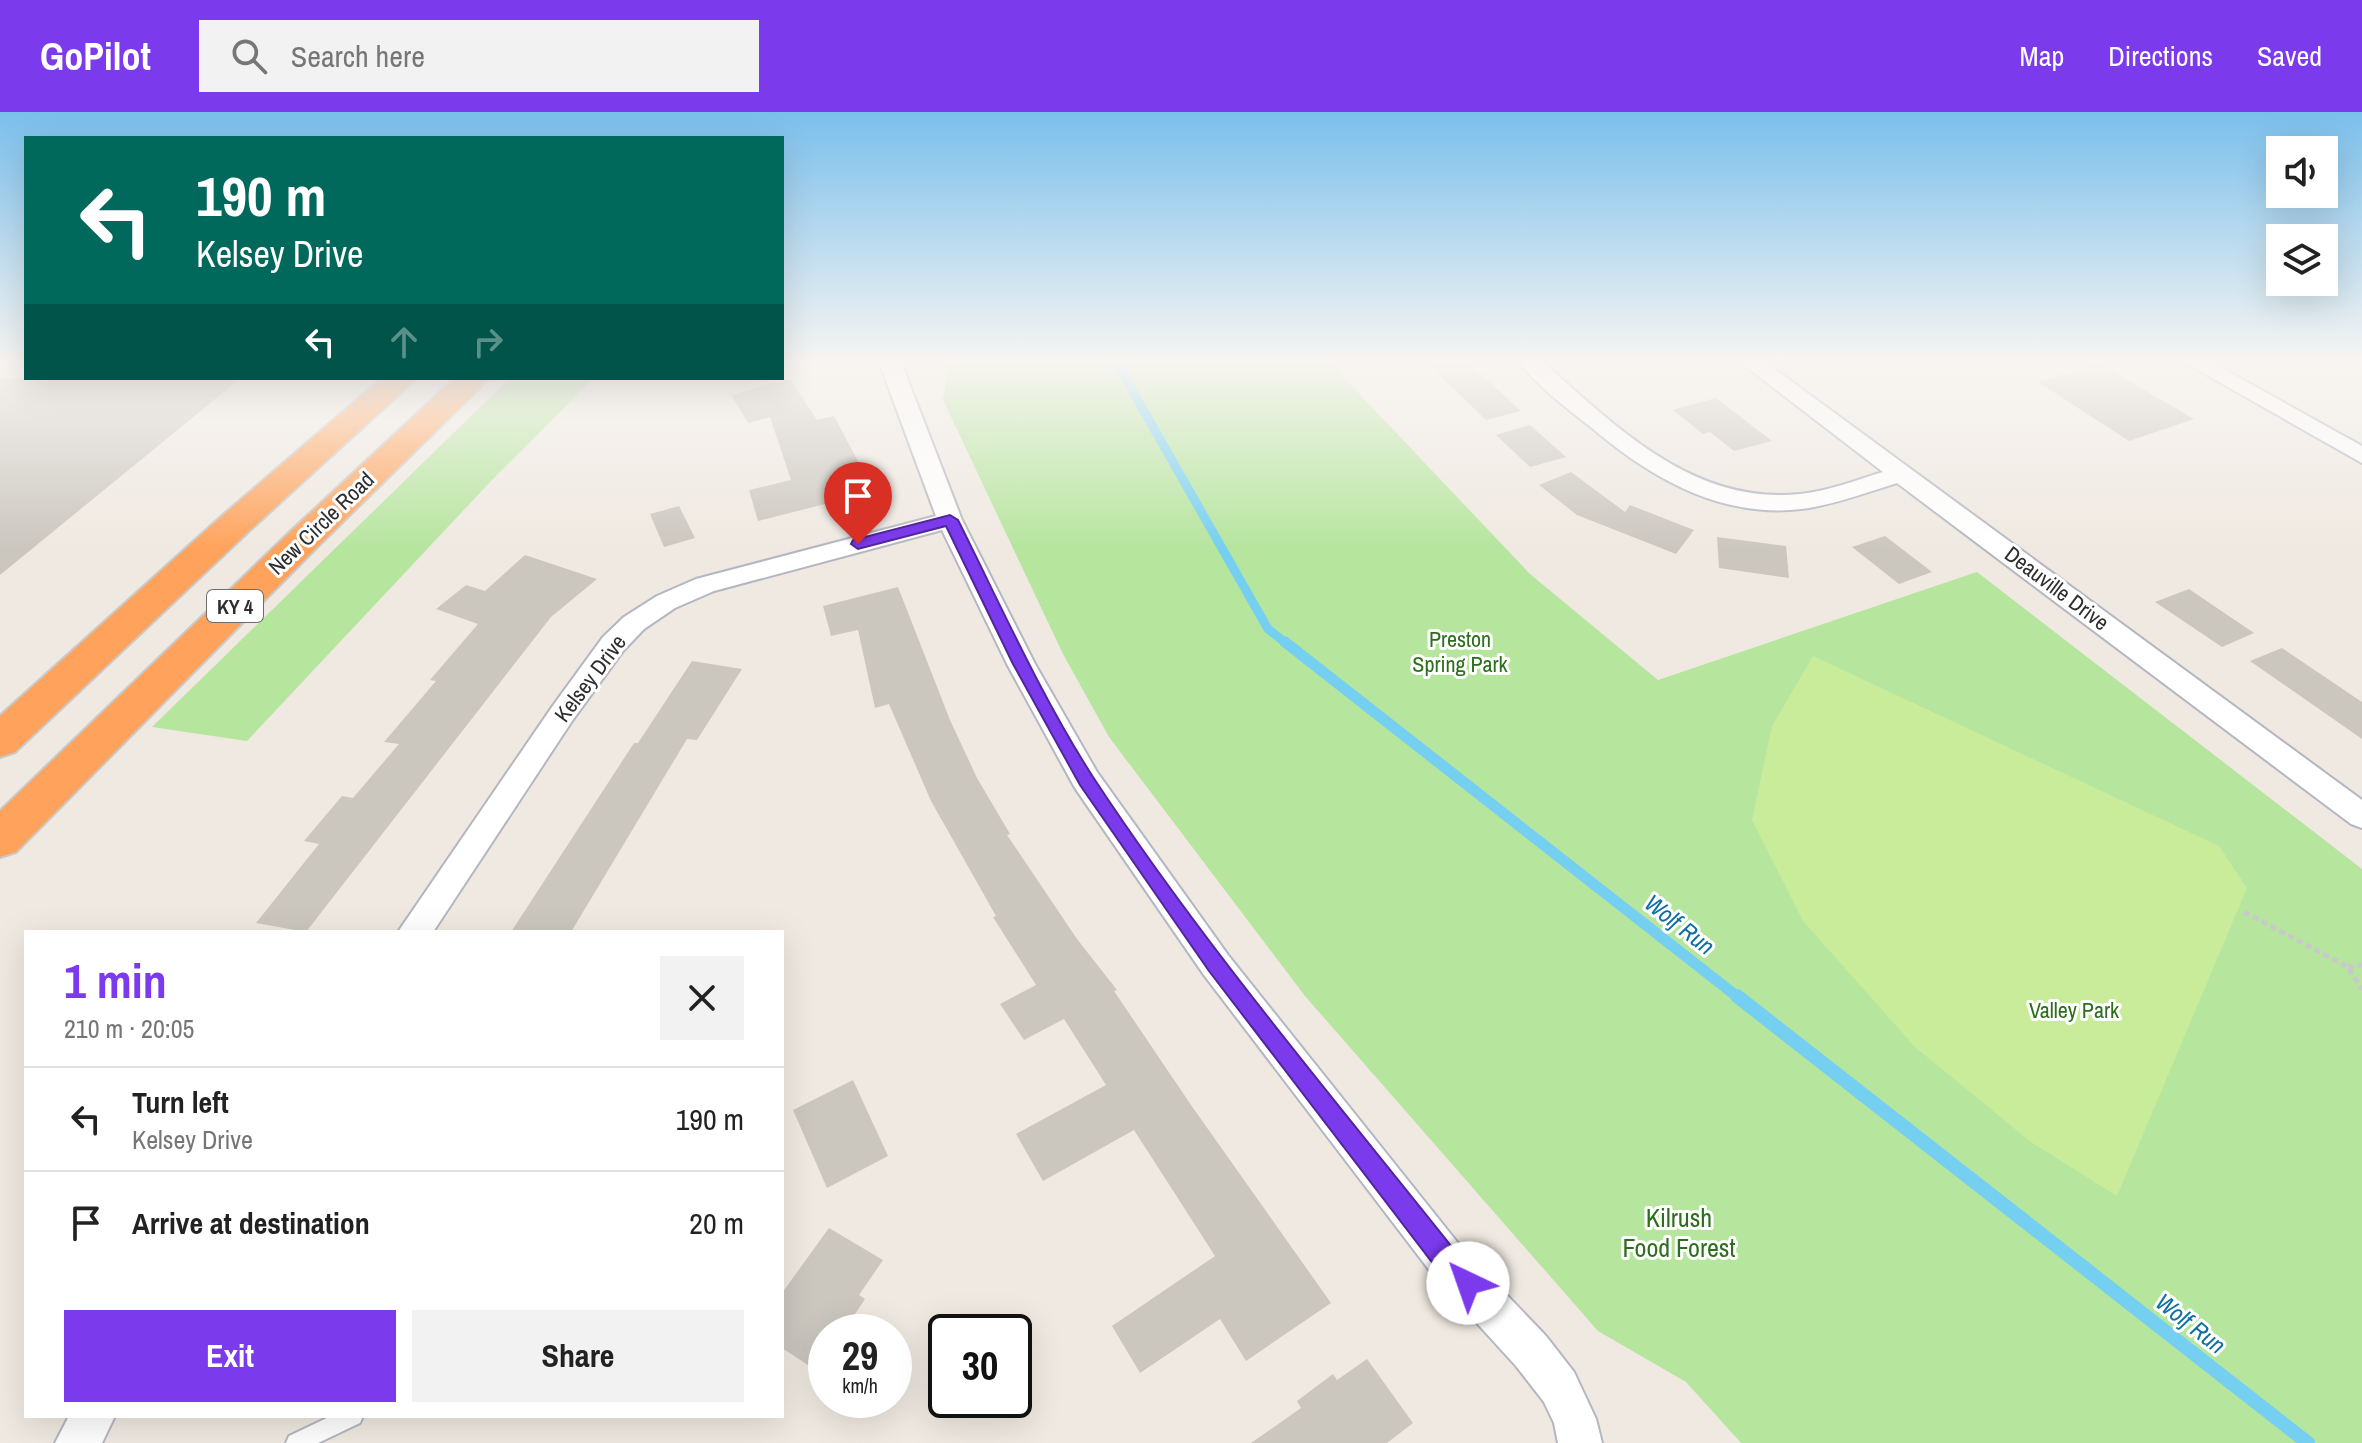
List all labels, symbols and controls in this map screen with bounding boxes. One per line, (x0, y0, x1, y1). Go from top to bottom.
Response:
search box (199, 20, 759, 92)
text: GoPilot (40, 31, 151, 82)
icon: search (227, 34, 271, 78)
text: Search here (291, 36, 425, 76)
text: Map (2020, 37, 2064, 75)
text: Directions (2108, 37, 2213, 75)
text: Saved (2257, 37, 2322, 75)
map controls (2266, 136, 2338, 296)
button: sound (2266, 136, 2338, 208)
text: 190 m (196, 158, 326, 233)
icon: left (64, 168, 168, 272)
button: layers (2266, 224, 2338, 296)
text: Kelsey Drive (196, 230, 363, 278)
icon: left (298, 320, 342, 364)
icon: ahead (382, 320, 426, 364)
icon: right (466, 320, 510, 364)
pin (824, 462, 892, 544)
street label: New Circle Road (262, 465, 380, 581)
icon: arrive (836, 474, 880, 518)
street label: Deauville Drive (1999, 539, 2115, 637)
road number: KY 4 (207, 590, 263, 622)
park label: Preston Spring Park (1412, 624, 1509, 679)
street label: Kelsey Drive (547, 628, 633, 728)
water label: Wolf Run (1638, 887, 1722, 961)
text: 1 min (64, 948, 167, 1013)
button: close (660, 956, 744, 1040)
park label: Valley Park (2029, 995, 2120, 1025)
text: 210 m · 20:05 (64, 1011, 194, 1046)
text: Turn left (132, 1082, 229, 1122)
icon: left (64, 1097, 108, 1141)
text: 190 m (676, 1099, 744, 1139)
text: Kelsey Drive (132, 1122, 253, 1157)
park label: Kilrush Food Forest (1623, 1200, 1736, 1265)
icon: arrive (64, 1201, 108, 1245)
text: Arrive at destination (132, 1203, 370, 1243)
text: 20 m (689, 1203, 744, 1243)
position arrow (1426, 1241, 1510, 1325)
water label: Wolf Run (2149, 1286, 2233, 1360)
button: Exit (64, 1310, 396, 1402)
button: Share (412, 1310, 744, 1402)
speed limit sign: 30 (928, 1314, 1032, 1418)
text: 29 (842, 1329, 878, 1382)
text: km/h (842, 1372, 878, 1399)

